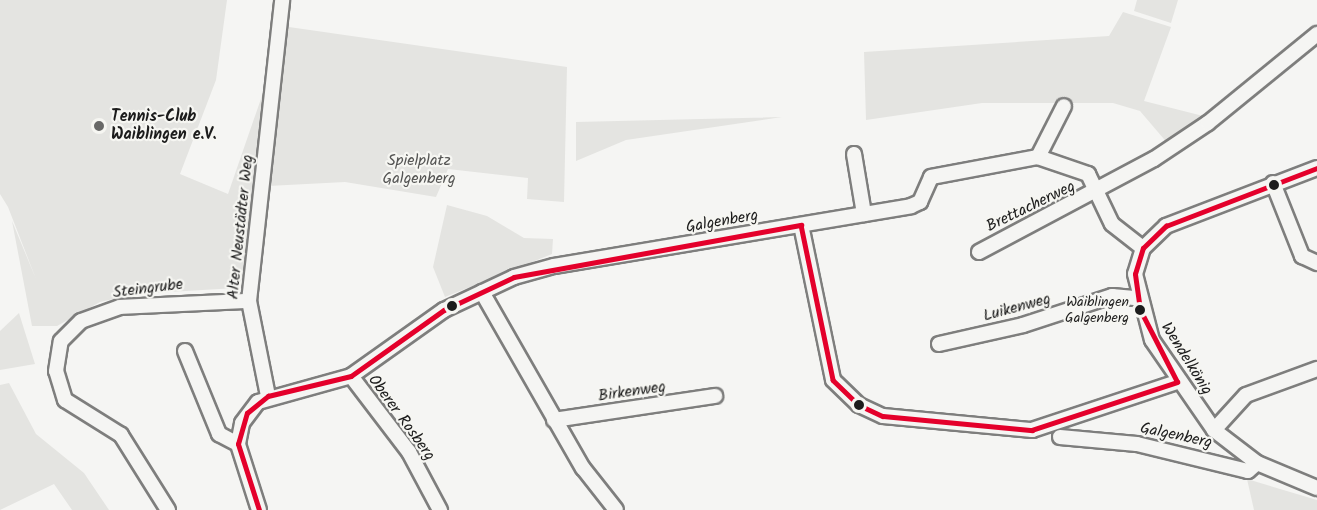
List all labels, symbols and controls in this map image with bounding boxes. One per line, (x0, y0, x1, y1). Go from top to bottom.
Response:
place label: Tennis-Club Waiblingen e.V. (111, 107, 217, 145)
marker: Tennis-Club Waiblingen e.V. (92, 119, 106, 133)
park label: Spielplatz Galgenberg (382, 151, 456, 189)
street label: Alter Neustädter Weg (224, 154, 258, 300)
street label: Brettacherweg (983, 177, 1079, 237)
unlabelled marker (1268, 179, 1280, 191)
street label: Galgenberg (684, 206, 760, 238)
street label: Steingrube (112, 275, 184, 303)
street label: Luikenweg (981, 290, 1053, 326)
place label: Waiblingen Galgenberg (1065, 294, 1129, 326)
unlabelled marker (446, 300, 458, 312)
marker: Waiblingen Galgenberg (1134, 304, 1146, 316)
street label: Wendelkönig (1156, 319, 1216, 399)
street label: Oberer Rosberg (363, 371, 439, 465)
street label: Birkenweg (597, 378, 667, 406)
unlabelled marker (853, 399, 865, 411)
street label: Galgenberg (1138, 419, 1214, 453)

